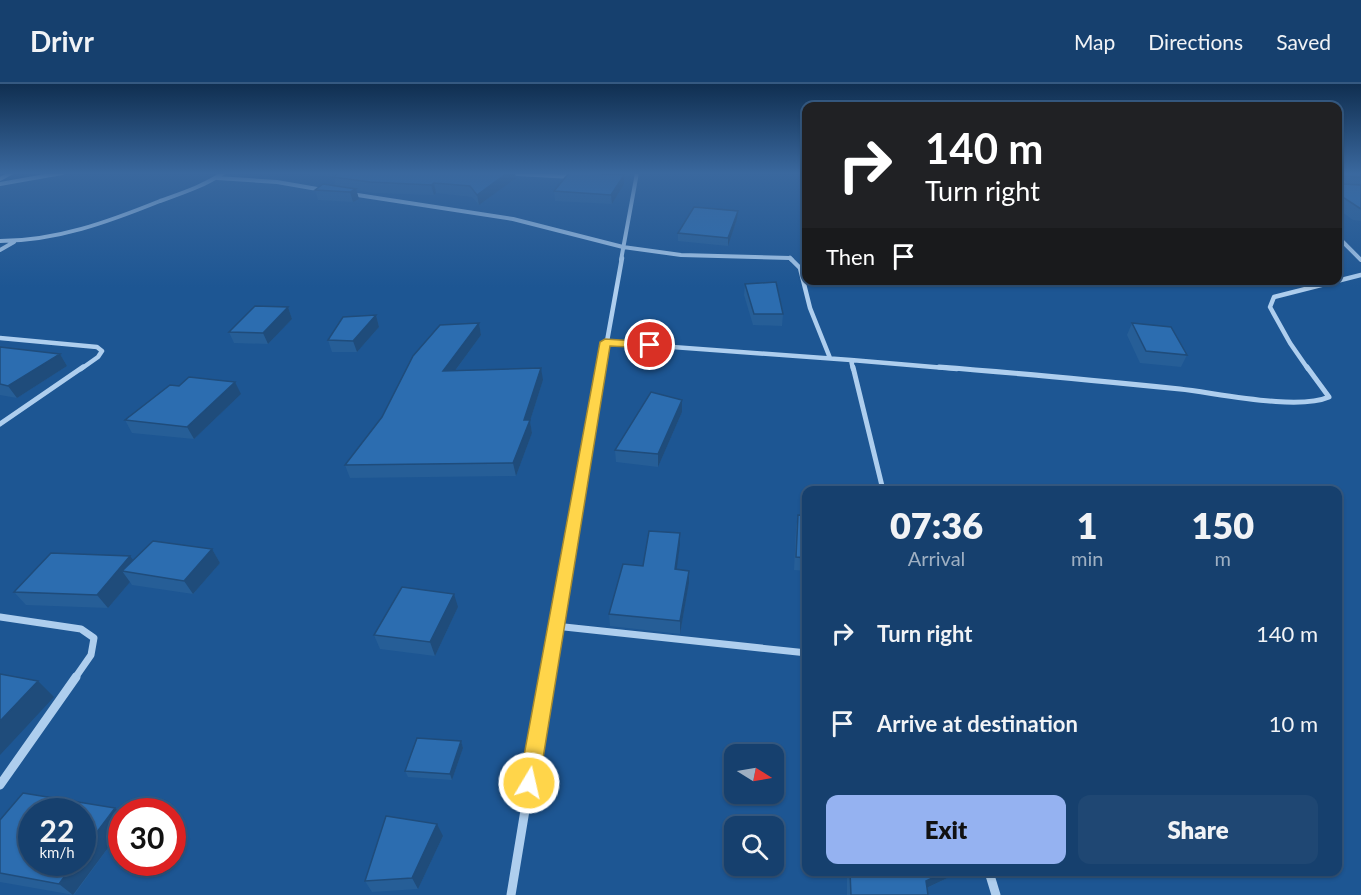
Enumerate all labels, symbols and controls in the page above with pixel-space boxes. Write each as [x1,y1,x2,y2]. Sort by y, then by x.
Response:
text: Drivr [30,24,94,58]
text: Map [1074,29,1115,54]
text: Directions [1148,29,1243,54]
text: Saved [1276,29,1331,54]
text: 140 m [925,123,1043,173]
icon: right [826,126,904,204]
text: Turn right [925,174,1040,207]
icon: arrive [887,240,920,273]
text: Then [826,243,875,270]
pin [624,319,675,370]
icon: arrive [633,328,666,361]
text: 07:36 [890,503,983,547]
text: 1 [1077,503,1098,547]
text: 150 [1191,503,1254,547]
text: Arrival [908,546,965,570]
text: min [1071,546,1103,570]
text: m [1214,546,1231,570]
icon: right [826,617,859,650]
text: Turn right [877,620,972,647]
text: 140 m [1256,620,1318,647]
icon: arrive [826,707,859,740]
text: Arrive at destination [877,710,1078,737]
text: 10 m [1269,710,1318,737]
north arrow [724,744,784,804]
map controls [724,744,784,876]
position arrow [497,751,561,815]
button: Exit [826,795,1066,864]
button: Share [1078,795,1318,864]
speed limit sign: 30 [108,798,186,876]
text: 22 [40,812,74,848]
button: search [724,816,784,876]
text: km/h [39,843,75,861]

